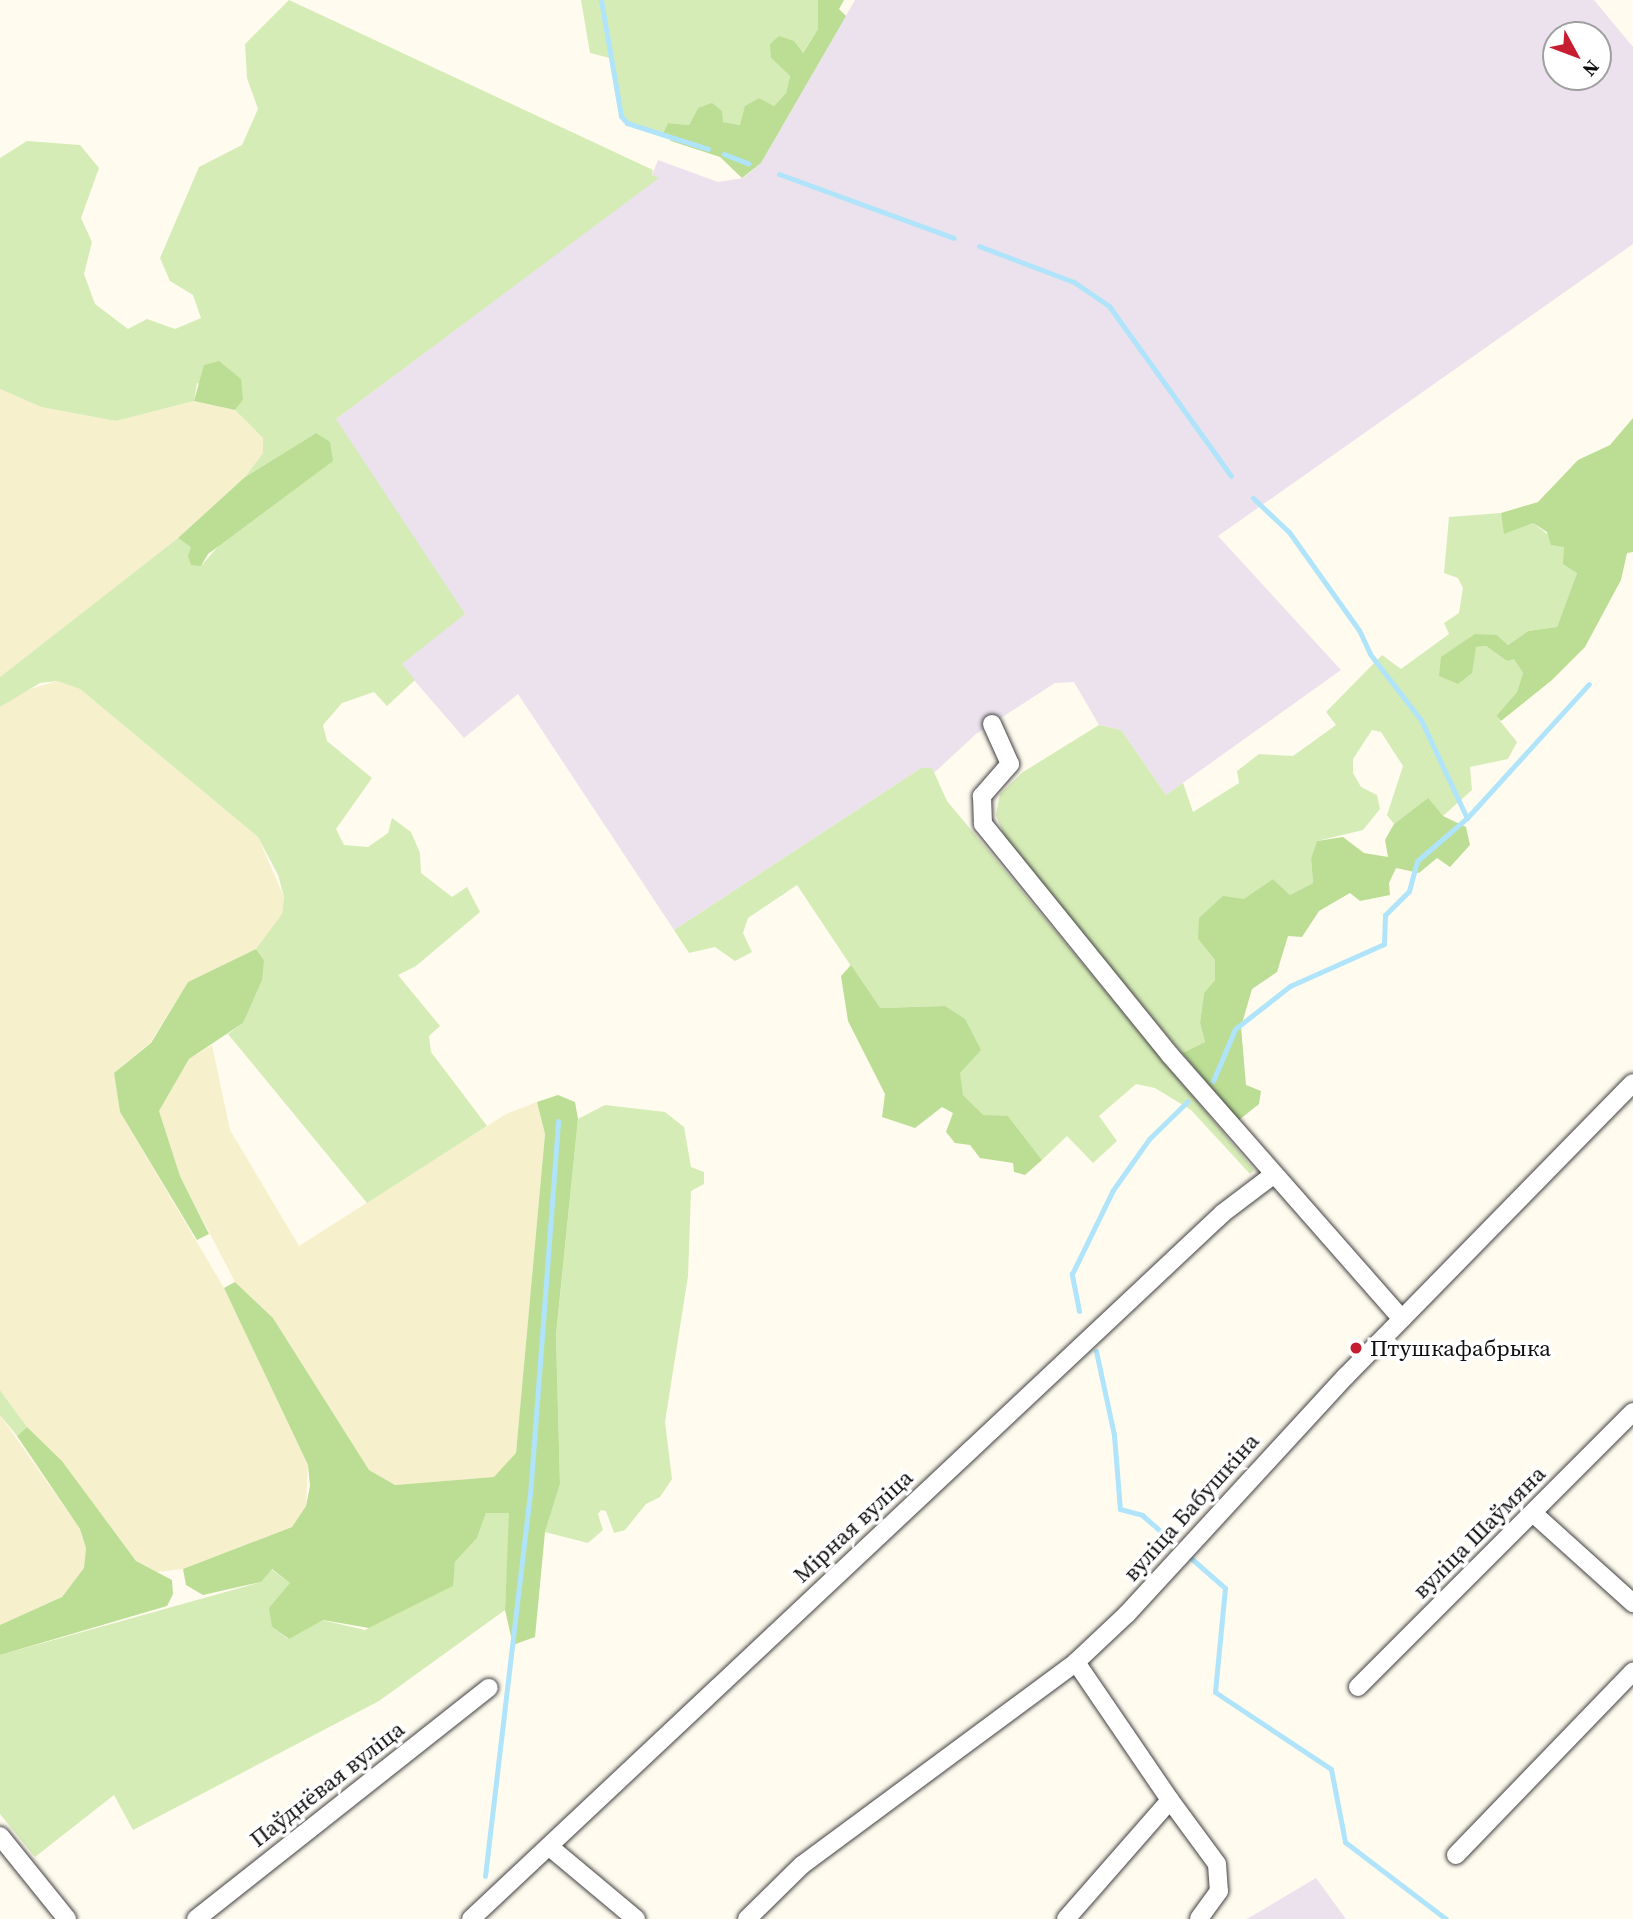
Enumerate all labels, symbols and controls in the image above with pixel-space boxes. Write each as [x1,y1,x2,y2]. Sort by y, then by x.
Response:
north arrow [1542,21,1612,91]
text: N [1577,55,1606,82]
place label: Птушкафабрыка [1370,1334,1551,1362]
marker: Птушкафабрыка [1348,1340,1364,1356]
street label: вуліца Бабушкіна [1117,1427,1265,1587]
street label: вуліца Шаўмяна [1407,1460,1551,1604]
street label: Мірная вуліца [788,1464,918,1588]
street label: Паўднёвая вуліца [244,1715,410,1853]

